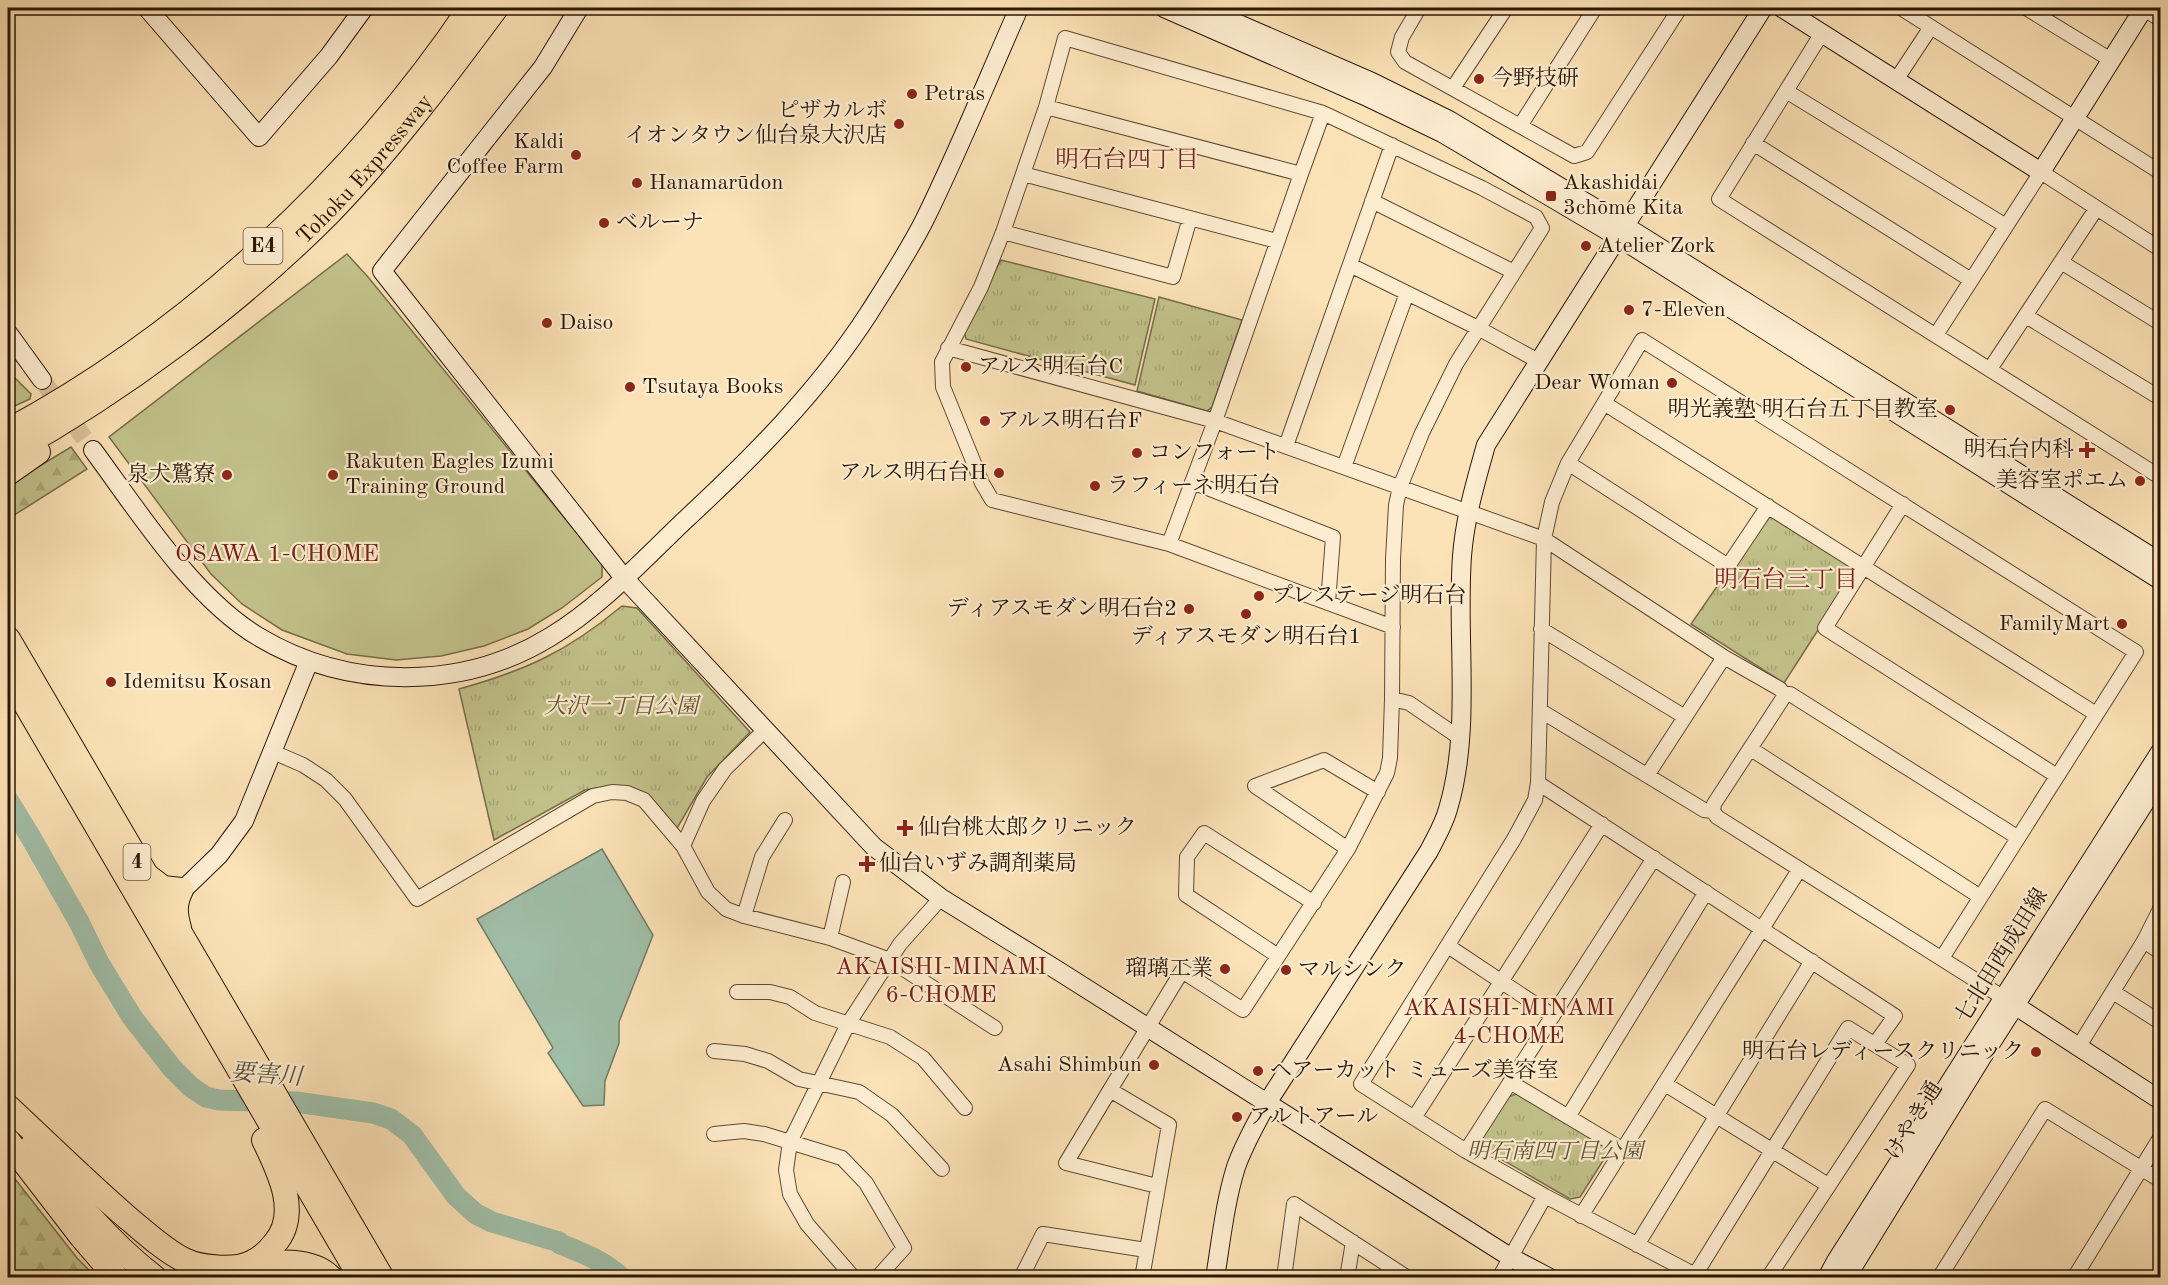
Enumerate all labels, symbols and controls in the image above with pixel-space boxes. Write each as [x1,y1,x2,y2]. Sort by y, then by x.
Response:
place label: 今野技研 [1491,66,1579,90]
marker: 今野技研 [1472,72,1486,86]
place label: Petras [924,83,985,105]
marker: Petras [905,87,919,101]
street label: Tohoku Expressway [293,90,437,249]
place label: ピザカルボ イオンタウン仙台泉大沢店 [625,99,887,147]
marker: ピザカルボ イオンタウン仙台泉大沢店 [892,117,906,131]
place label: Kaldi Coffee Farm [447,131,564,178]
district label: 明石台四丁目 [1055,146,1199,173]
marker: Kaldi Coffee Farm [569,148,583,162]
place label: Hanamarūdon [649,172,783,194]
place label: Akashidai 3chōme Kita [1563,172,1683,219]
marker: Hanamarūdon [630,176,644,190]
marker: Akashidai 3chōme Kita [1544,189,1558,203]
place label: ベルーナ [616,212,704,234]
marker: ベルーナ [597,216,611,230]
road number: E4 [244,228,282,264]
place label: Atelier Zork [1598,235,1716,257]
marker: Atelier Zork [1579,239,1593,253]
place label: 7-Eleven [1641,299,1726,321]
marker: 7-Eleven [1622,303,1636,317]
place label: Daiso [559,312,613,334]
marker: Daiso [540,316,554,330]
place label: アルス明石台C [978,354,1123,378]
marker: アルス明石台C [959,360,973,374]
place label: Dear Woman [1534,372,1660,394]
place label: Tsutaya Books [642,376,783,398]
marker: Dear Woman [1665,376,1679,390]
marker: Tsutaya Books [623,380,637,394]
place label: 明光義塾 明石台五丁目教室 [1668,397,1938,421]
marker: 明光義塾 明石台五丁目教室 [1943,403,1957,417]
place label: アルス明石台F [997,408,1142,432]
marker: アルス明石台F [978,414,992,428]
place label: 明石台内科 [1964,437,2074,461]
marker: 明石台内科 [2078,441,2096,459]
place label: コンフォート [1149,442,1280,464]
marker: コンフォート [1130,446,1144,460]
place label: Rakuten Eagles Izumi Training Ground [345,451,554,498]
place label: アルス明石台H [839,460,987,484]
place label: 泉犬鷲寮 [127,462,215,486]
marker: アルス明石台H [992,466,1006,480]
marker: 泉犬鷲寮 [220,468,234,482]
marker: Rakuten Eagles Izumi Training Ground [326,468,340,482]
place label: 美容室ポエム [1996,468,2128,492]
place label: ラフィーネ明石台 [1107,473,1280,497]
marker: 美容室ポエム [2133,474,2147,488]
marker: ラフィーネ明石台 [1088,479,1102,493]
district label: OSAWA 1-CHOME [175,543,379,567]
district label: 明石台三丁目 [1714,566,1858,593]
place label: プレステージ明石台 [1271,583,1467,607]
marker: プレステージ明石台 [1252,589,1266,603]
place label: ディアスモダン明石台2 [947,596,1177,620]
marker: ディアスモダン明石台2 [1182,602,1196,616]
marker: ディアスモダン明石台1 [1239,607,1253,621]
place label: FamilyMart [1999,613,2110,635]
marker: FamilyMart [2115,617,2129,631]
place label: ディアスモダン明石台1 [1131,624,1361,648]
place label: Idemitsu Kosan [123,671,272,693]
marker: Idemitsu Kosan [104,675,118,689]
park label: 大沢一丁目公園 [544,694,701,718]
place label: 仙台桃太郎クリニック [918,815,1137,839]
marker: 仙台桃太郎クリニック [896,819,914,837]
road number: 4 [124,844,150,880]
place label: 仙台いずみ調剤薬局 [879,851,1077,875]
marker: 仙台いずみ調剤薬局 [860,857,874,871]
street label: 七北田西成田線 [1950,884,2052,1027]
district label: AKAISHI-MINAMI 6-CHOME [835,956,1047,1008]
place label: 瑠璃工業 [1125,956,1213,980]
place label: マルシンク [1298,959,1406,981]
marker: 瑠璃工業 [1218,962,1232,976]
marker: マルシンク [1279,963,1293,977]
district label: AKAISHI-MINAMI 4-CHOME [1403,997,1615,1049]
place label: 明石台レディースクリニック [1742,1039,2024,1063]
marker: 明石台レディースクリニック [2029,1045,2043,1059]
place label: Asahi Shimbun [997,1054,1142,1076]
marker: Asahi Shimbun [1147,1058,1161,1072]
place label: ヘアーカット ミューズ美容室 [1270,1058,1559,1082]
water label: 要害川 [229,1059,306,1091]
marker: ヘアーカット ミューズ美容室 [1251,1064,1265,1078]
street label: けやき通 [1880,1077,1947,1164]
place label: アルトアール [1249,1106,1378,1128]
marker: アルトアール [1230,1110,1244,1124]
park label: 明石南四丁目公園 [1467,1139,1646,1163]

